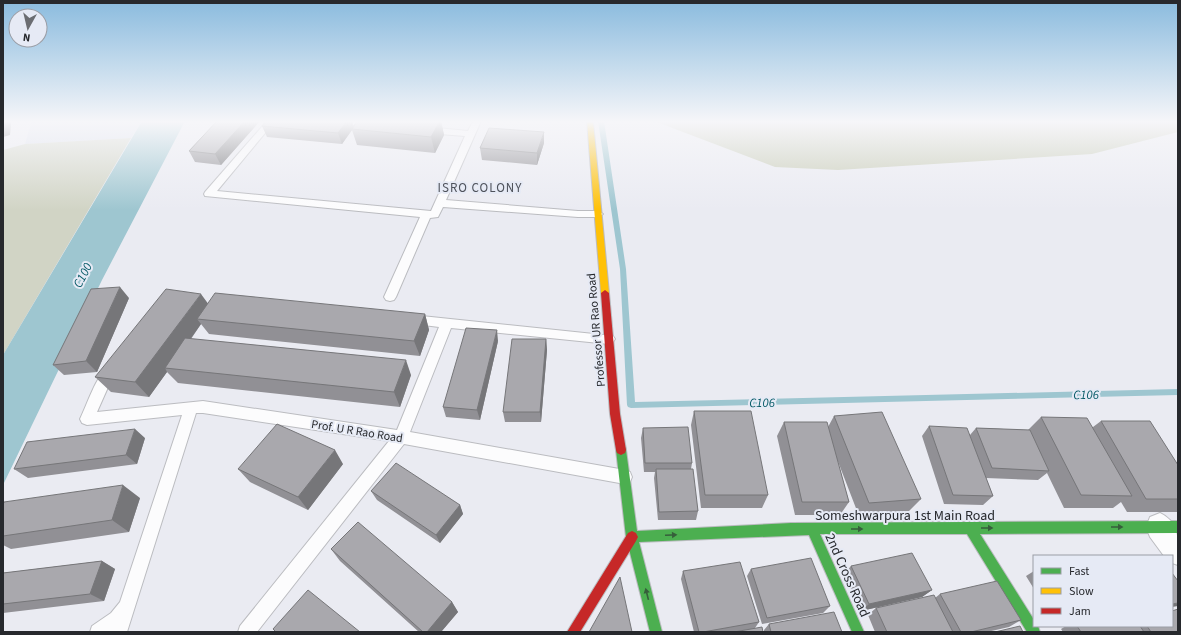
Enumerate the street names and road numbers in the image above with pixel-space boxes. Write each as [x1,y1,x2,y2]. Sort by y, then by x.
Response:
street label: Professor UR Rao Road [583,272,610,388]
street label: Prof. U R Rao Road [310,416,404,447]
street label: Someshwarpura 1st Main Road [815,506,995,526]
street label: 2nd Cross Road [820,530,875,621]

